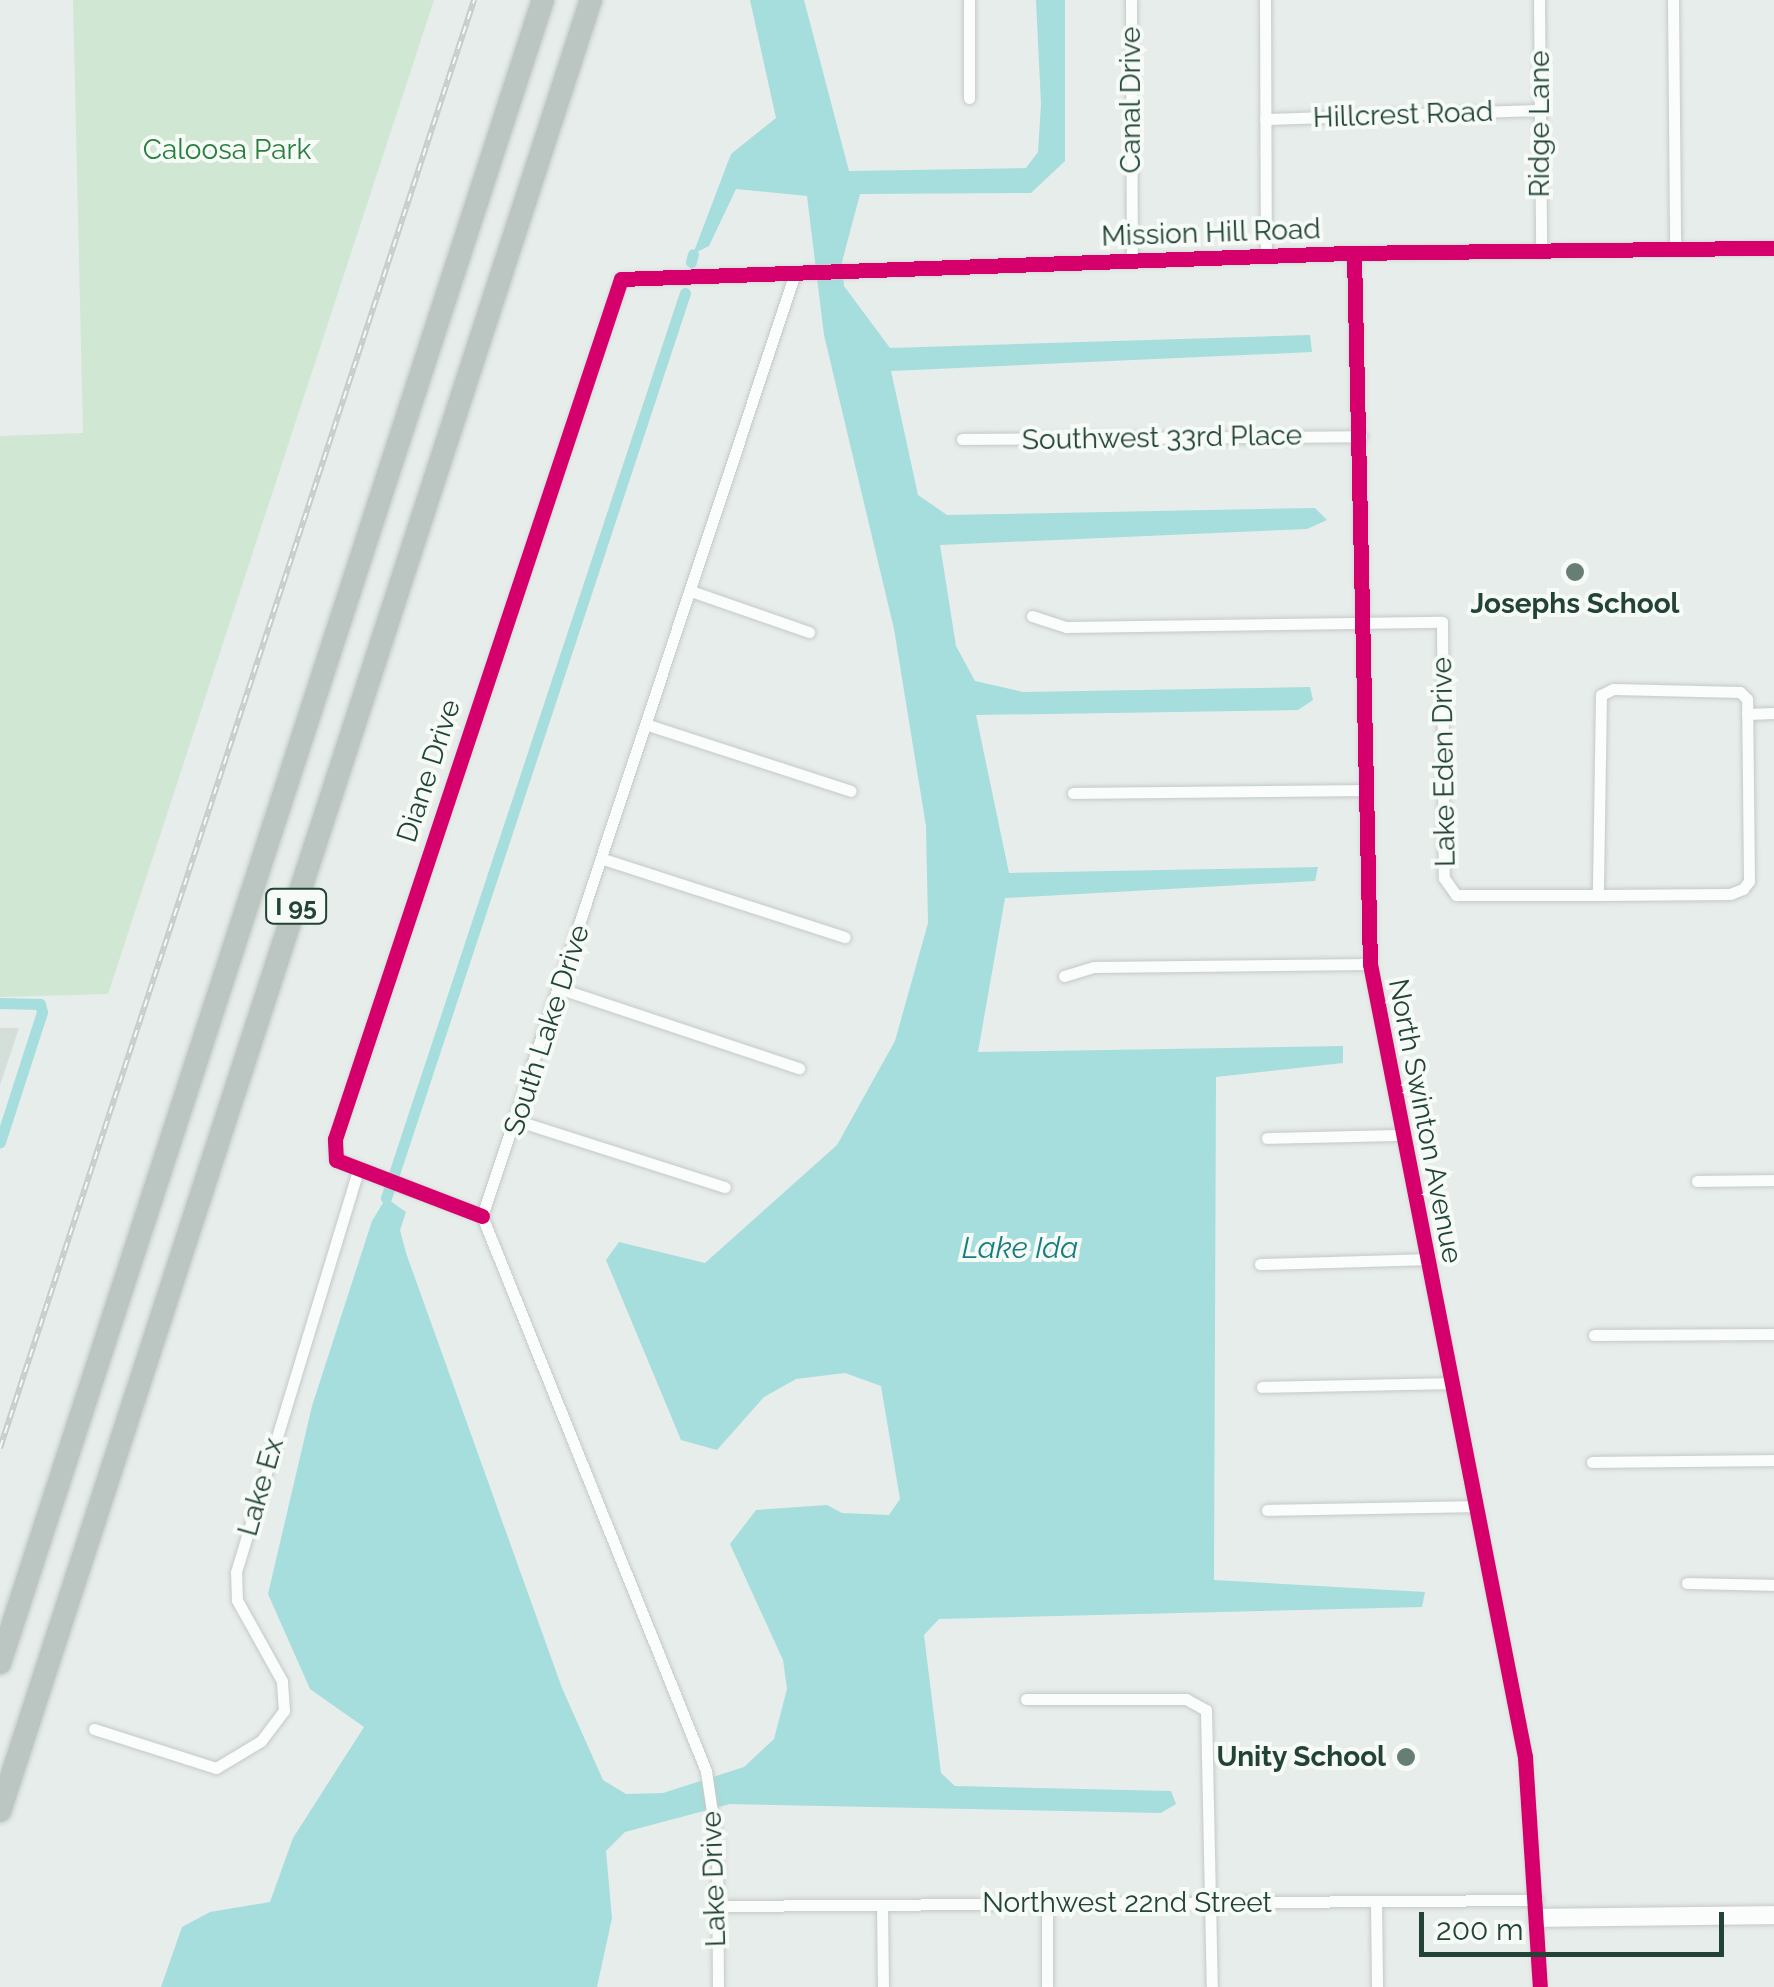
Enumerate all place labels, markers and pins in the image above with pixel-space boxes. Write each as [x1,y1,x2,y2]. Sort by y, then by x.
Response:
marker: Josephs School [1564,561,1586,583]
place label: Josephs School [1471,587,1679,621]
place label: Unity School [1216,1740,1386,1774]
marker: Unity School [1395,1746,1417,1768]

